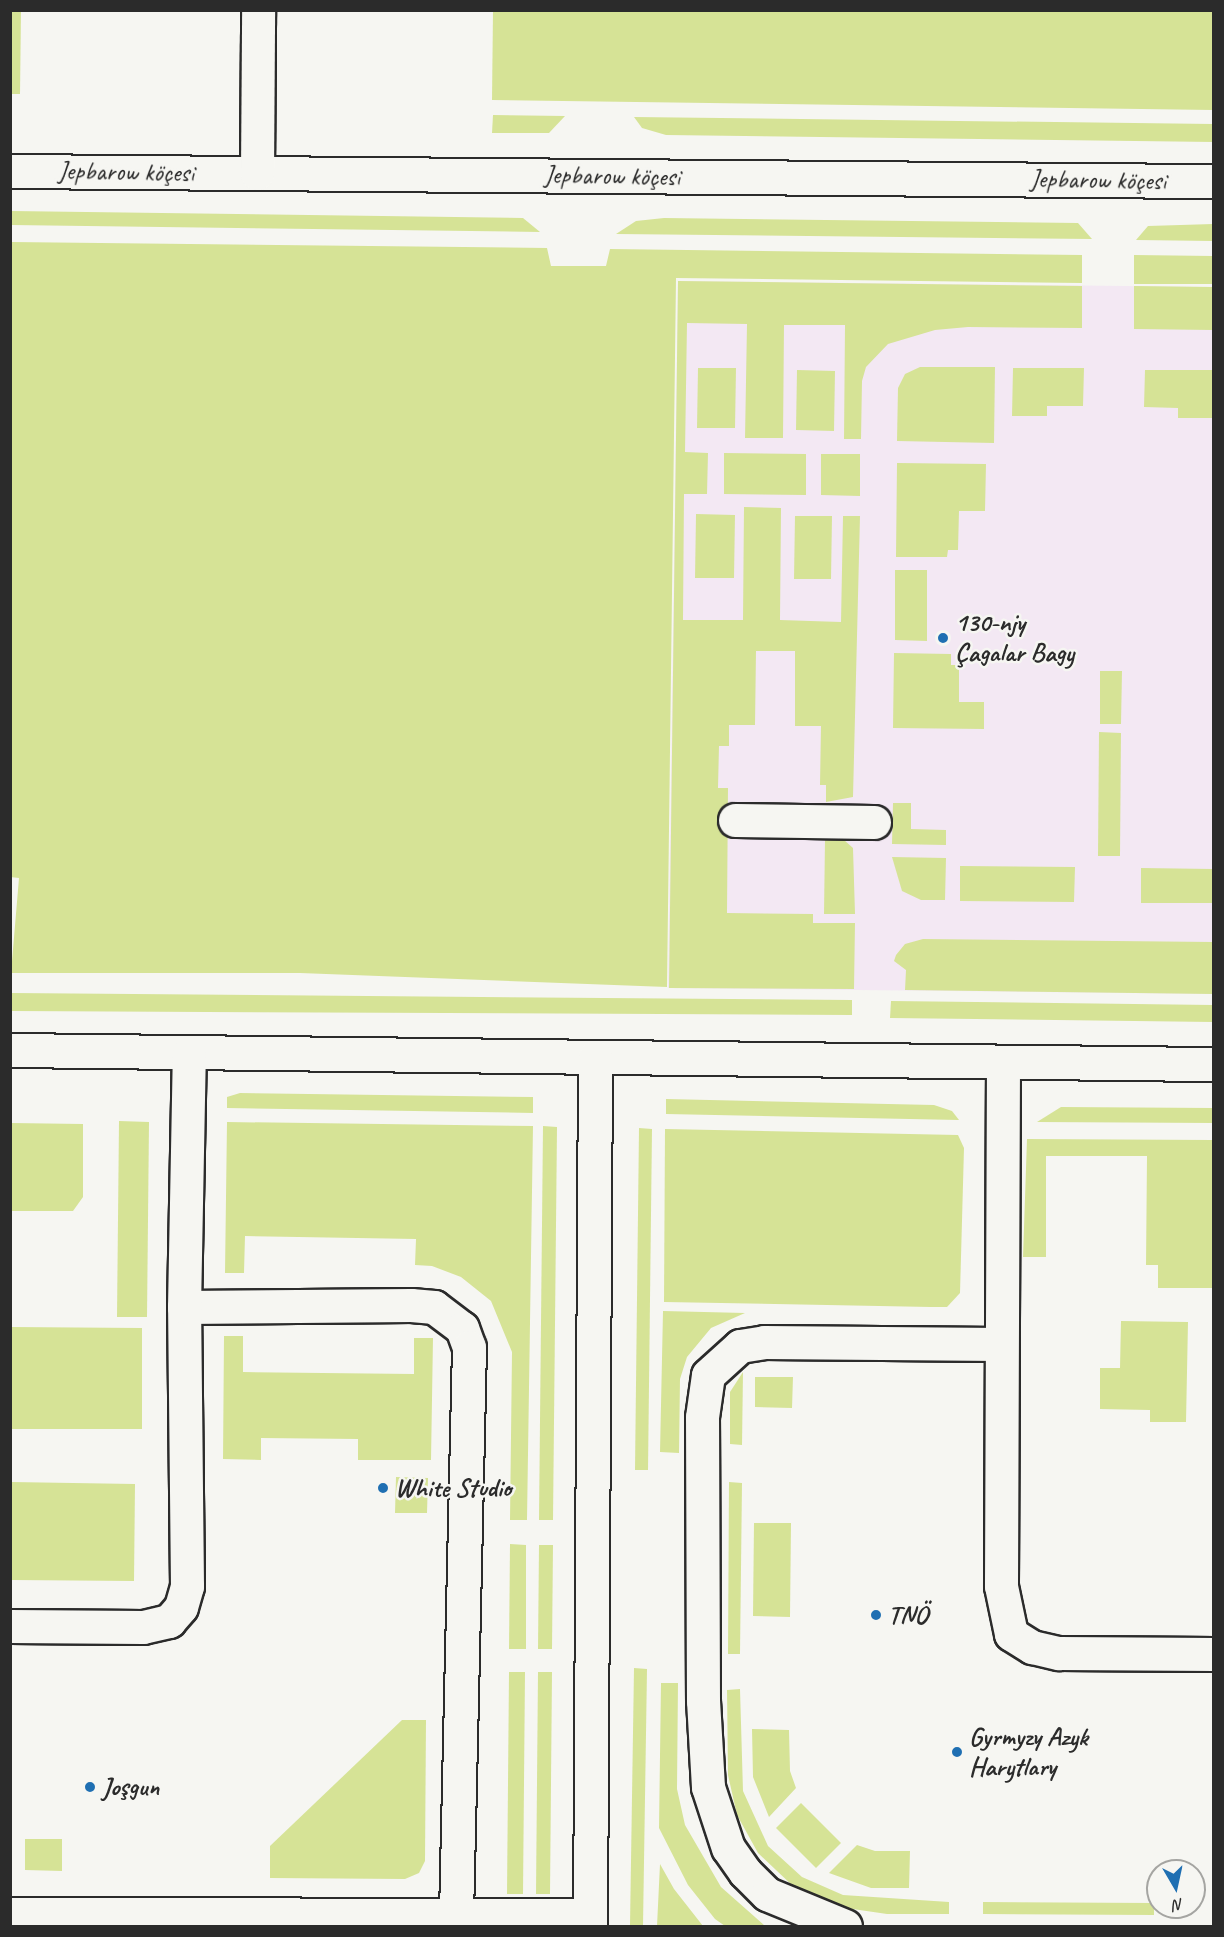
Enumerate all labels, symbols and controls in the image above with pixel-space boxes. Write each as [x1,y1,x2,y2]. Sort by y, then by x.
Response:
street label: Jepbarow köçesi [58,155,194,189]
street label: Jepbarow köçesi [544,159,680,193]
street label: Jepbarow köçesi [1030,163,1166,197]
place label: 130-njy Çagalar Bagy [955,607,1074,668]
marker: 130-njy Çagalar Bagy [936,631,950,645]
place label: White Studio [395,1472,512,1504]
marker: White Studio [376,1481,390,1495]
place label: TNÖ [888,1599,927,1631]
marker: TNÖ [869,1608,883,1622]
place label: Gyrmyzy Azyk Harytlary [969,1721,1088,1782]
marker: Gyrmyzy Azyk Harytlary [950,1745,964,1759]
place label: Joşgun [102,1771,159,1803]
marker: Joşgun [83,1780,97,1794]
north arrow [1146,1859,1206,1919]
text: N [1172,1894,1185,1915]

